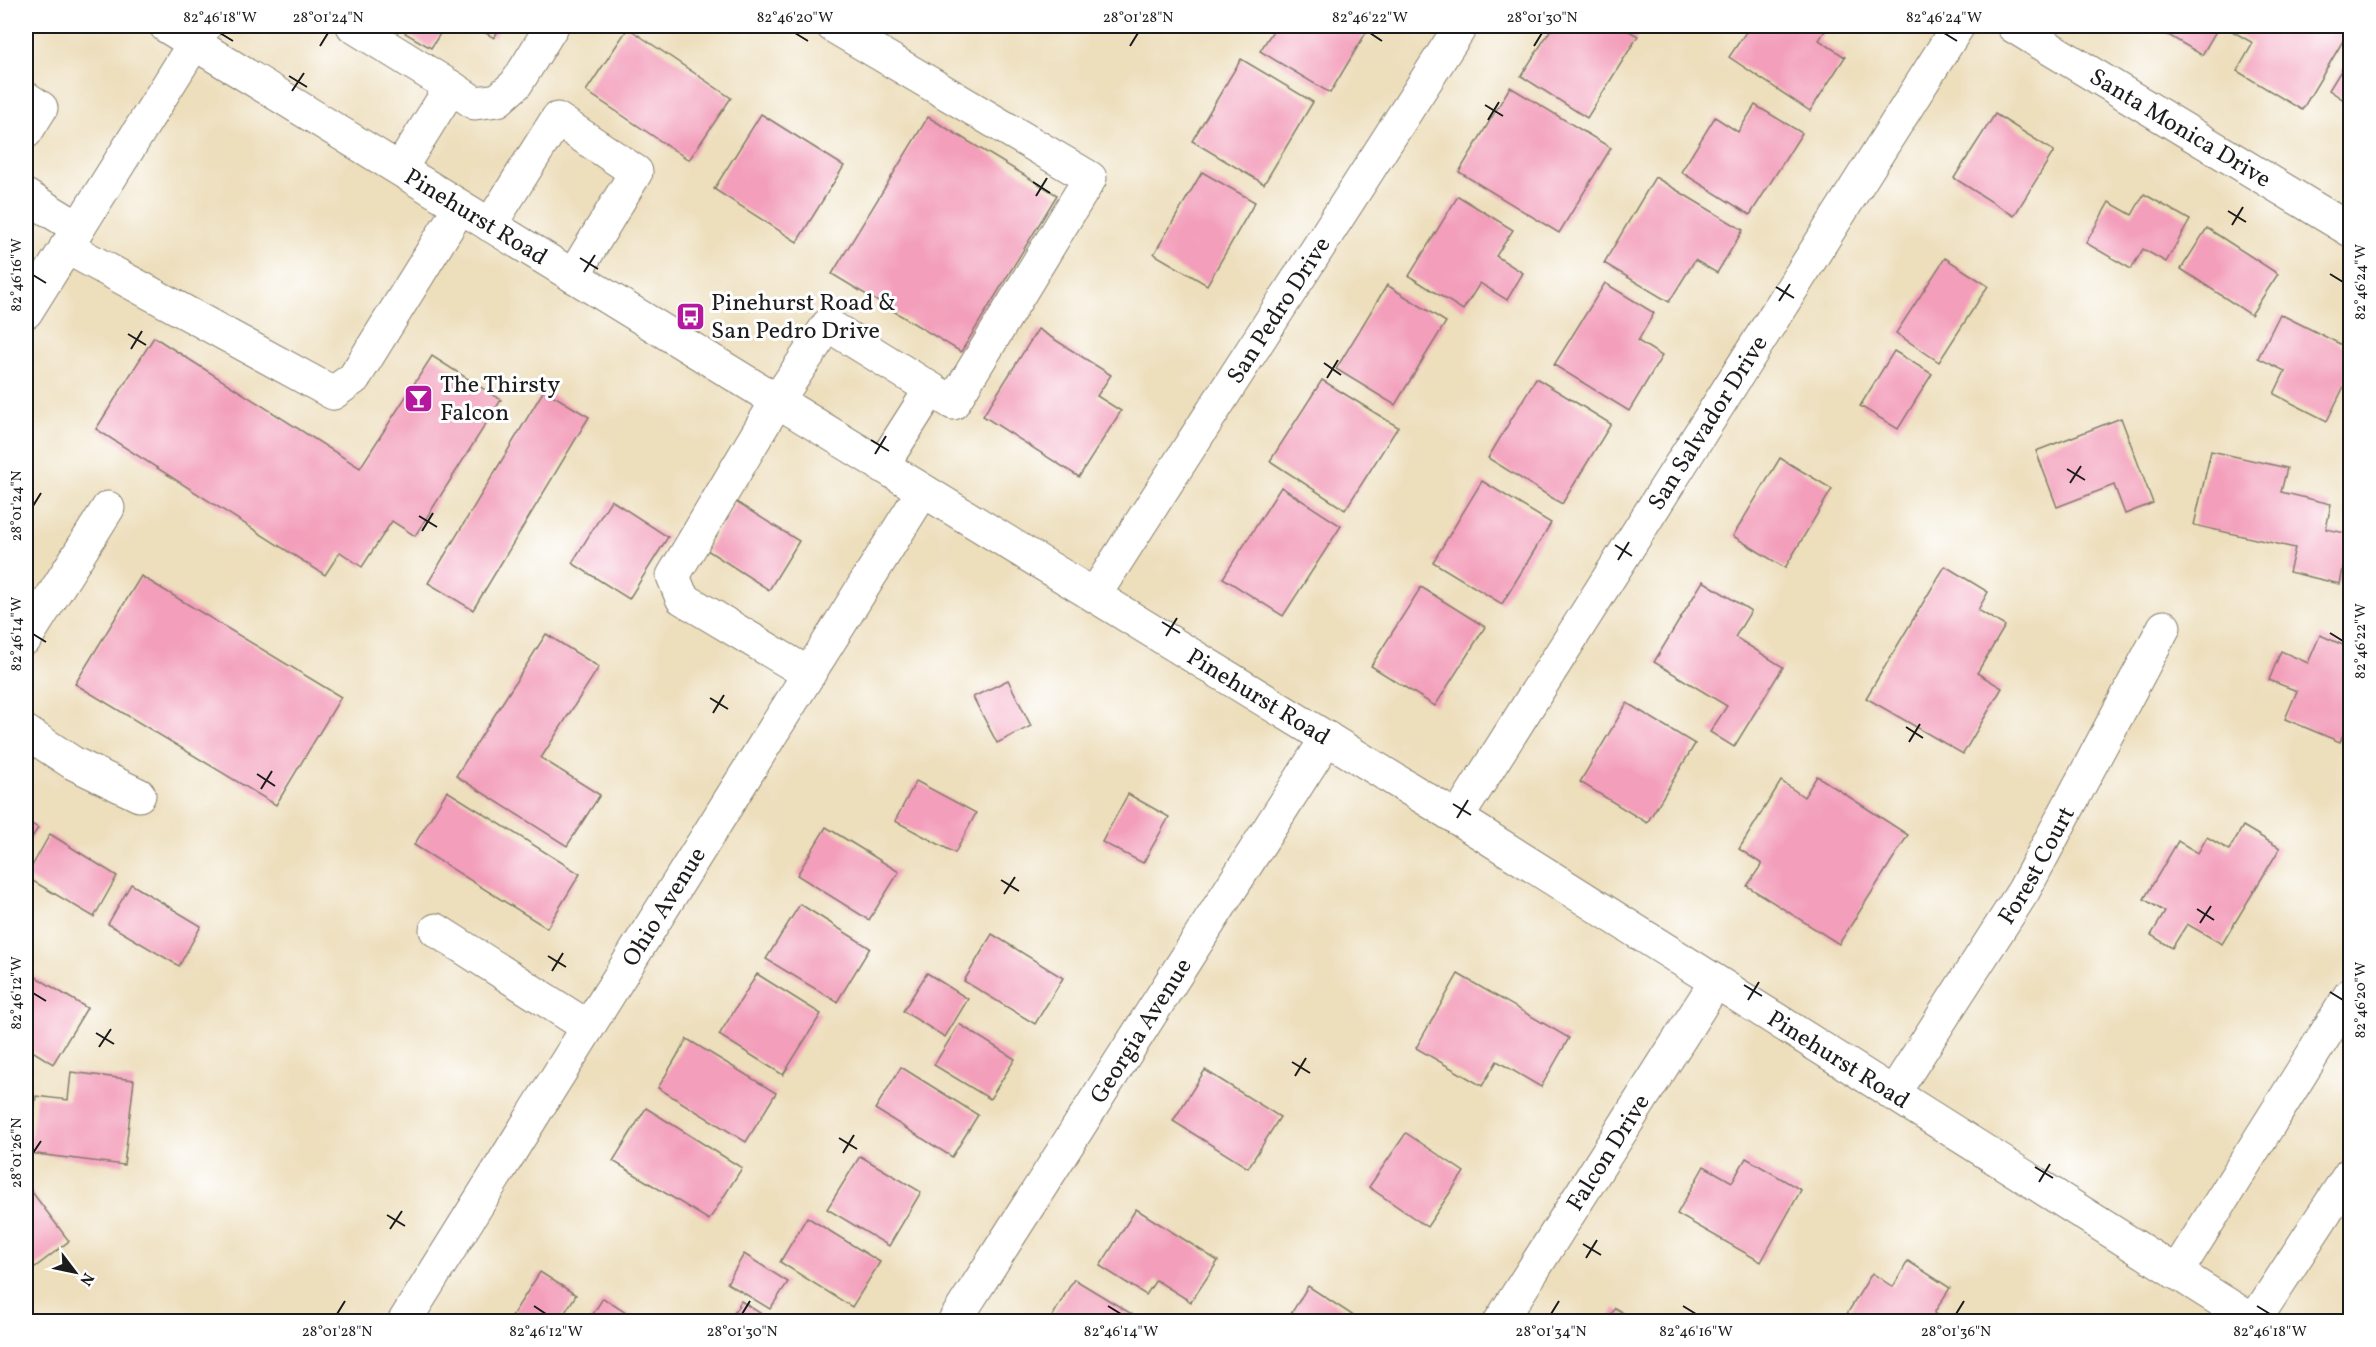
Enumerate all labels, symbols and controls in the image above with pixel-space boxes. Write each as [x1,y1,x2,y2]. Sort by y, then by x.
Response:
text: 82°46'18"W [183,8,257,29]
text: 28°01'24"N [292,8,364,29]
text: 82°46'20"W [757,8,833,29]
text: 28°01'28"N [1103,8,1173,29]
text: 82°46'22"W [1332,8,1408,29]
text: 28°01'30"N [1506,8,1578,29]
text: 82°46'24"W [1906,8,1982,29]
street label: Santa Monica Drive [2082,61,2277,197]
street label: Pinehurst Road [397,161,553,275]
street label: San Pedro Drive [1220,231,1340,391]
text: 82°46'16"W [7,238,28,312]
text: 82°46'24"W [2351,244,2372,320]
place label: Pinehurst Road & San Pedro Drive [711,287,896,349]
bus stop icon: Pinehurst Road & San Pedro Drive [674,300,706,332]
street label: San Salvador Drive [1641,329,1777,518]
place label: The Thirsty Falcon [440,369,560,431]
bar icon: The Thirsty Falcon [403,382,435,414]
text: 28°01'24"N [7,470,28,542]
text: 82°46'14"W [7,597,28,671]
text: 82°46'22"W [2351,603,2372,679]
street label: Pinehurst Road [1180,641,1336,755]
street label: Forest Court [1991,801,2084,932]
street label: Ohio Avenue [615,841,716,974]
street label: Georgia Avenue [1083,952,1201,1111]
text: 82°46'12"W [7,956,28,1030]
text: 82°46'20"W [2351,962,2372,1038]
street label: Pinehurst Road [1760,1003,1915,1119]
street label: Falcon Drive [1559,1088,1659,1218]
text: 28°01'26"N [7,1118,28,1188]
north arrow [45,1242,105,1302]
text: N [73,1268,98,1290]
text: 28°01'28"N [302,1322,372,1343]
text: 82°46'12"W [509,1322,583,1343]
text: 28°01'30"N [706,1322,778,1343]
text: 82°46'14"W [1084,1322,1158,1343]
text: 28°01'34"N [1515,1322,1587,1343]
text: 82°46'16"W [1659,1322,1733,1343]
text: 28°01'36"N [1921,1322,1991,1343]
text: 82°46'18"W [2233,1322,2307,1343]

